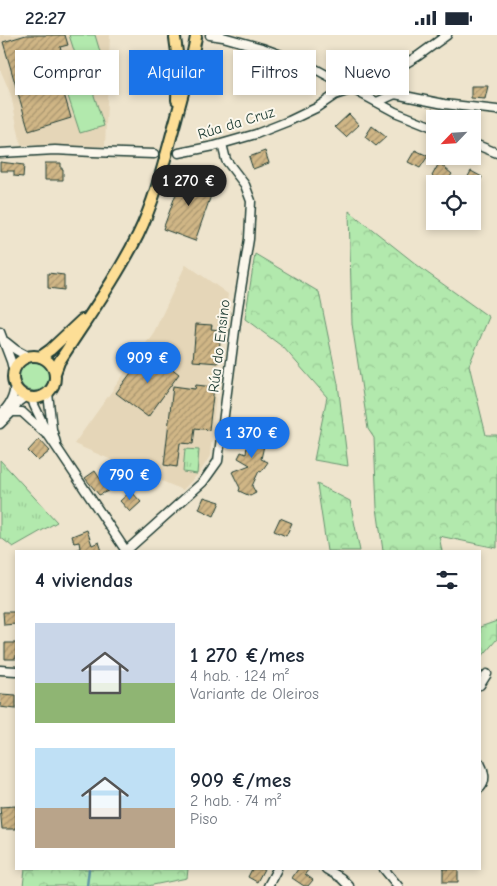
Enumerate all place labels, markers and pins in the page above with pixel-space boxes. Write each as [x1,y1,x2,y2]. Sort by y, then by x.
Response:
pin: 1 270 € [143,165,235,207]
pin: 909 € [113,341,183,384]
pin: 1 370 € [206,417,298,459]
pin: 790 € [95,459,165,501]

